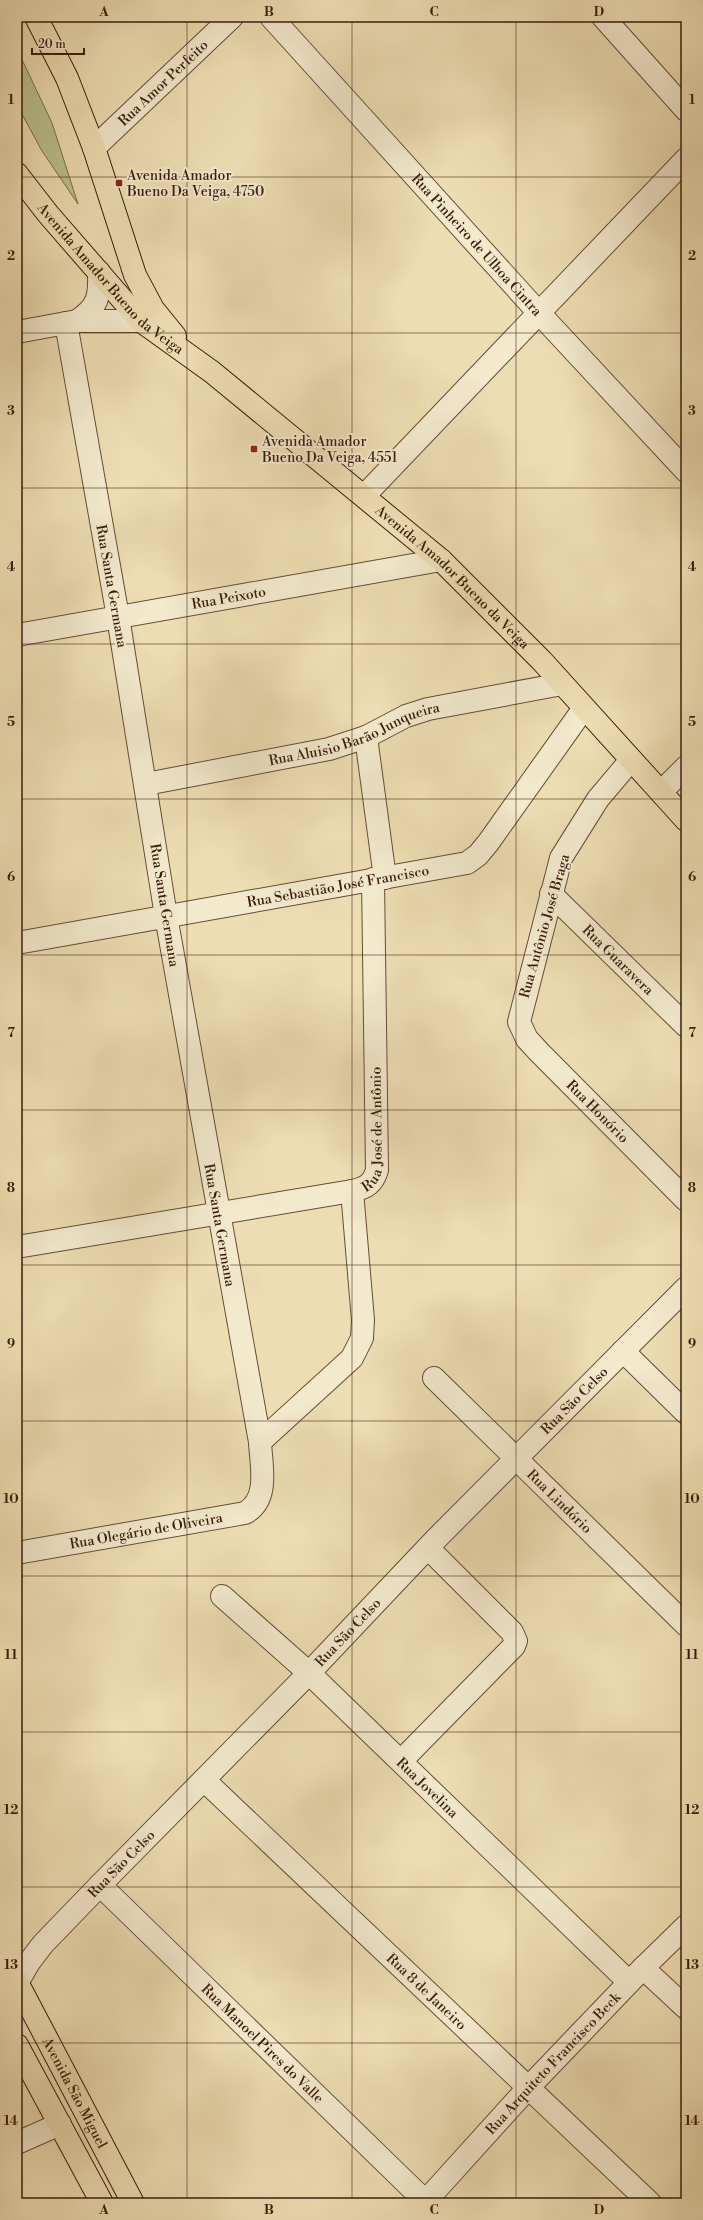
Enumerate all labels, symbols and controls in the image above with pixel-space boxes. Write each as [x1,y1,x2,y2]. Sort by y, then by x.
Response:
text: A [98,4,109,20]
text: B [264,4,274,20]
text: C [429,4,439,20]
text: D [594,4,604,20]
scale bar [32,30,84,56]
street label: Rua Amor Perfeito [115,36,212,130]
text: 20 m [38,37,66,52]
text: 1 [8,92,15,108]
text: 1 [689,92,696,108]
place label: Avenida Amador Bueno Da Veiga, 4750 [126,167,264,201]
street label: Rua Pinheiro de Ulhoa Cintra [407,170,546,321]
marker: Avenida Amador Bueno Da Veiga, 4750 [114,178,124,188]
street label: Avenida Amador Bueno da Veiga [32,199,188,359]
text: 2 [7,248,15,264]
text: 2 [688,248,696,264]
text: 3 [7,403,15,419]
text: 3 [688,403,696,419]
place label: Avenida Amador Bueno Da Veiga, 4551 [261,433,398,467]
marker: Avenida Amador Bueno Da Veiga, 4551 [249,444,259,454]
street label: Avenida Amador Bueno da Veiga [370,501,534,654]
street label: Rua Santa Germana [91,523,131,650]
text: 4 [7,559,16,575]
text: 4 [688,559,697,575]
street label: Rua Peixoto [190,583,268,614]
street label: Rua Aluisio Barão Junqueira [267,699,442,770]
text: 5 [7,714,15,730]
text: 5 [688,714,696,730]
street label: Rua Santa Germana [145,842,183,969]
street label: Rua Antônio José Braga [516,851,574,1000]
street label: Rua Sebastião José Francisco [246,862,431,912]
text: 6 [7,869,15,885]
text: 6 [688,869,696,885]
street label: Rua Guaravera [578,921,658,1000]
text: 7 [7,1025,15,1041]
text: 7 [688,1025,696,1041]
street label: Rua José de Antônio [358,1067,387,1197]
street label: Rua Honório [562,1077,632,1147]
street label: Rua Santa Germana [199,1162,239,1289]
text: 8 [7,1180,15,1196]
text: 8 [688,1180,696,1196]
text: 9 [7,1336,15,1352]
text: 9 [688,1336,696,1352]
street label: Rua São Celso [537,1363,612,1439]
street label: Rua Lindório [522,1466,596,1538]
text: 10 [3,1491,19,1507]
text: 10 [684,1491,700,1507]
street label: Rua Olegário de Oliveira [68,1509,225,1554]
street label: Rua São Celso [312,1594,385,1671]
text: 11 [5,1647,18,1663]
text: 11 [686,1647,699,1663]
street label: Rua Jovelina [392,1754,462,1823]
text: 12 [4,1802,18,1818]
text: 12 [685,1802,699,1818]
street label: Rua São Celso [84,1826,159,1902]
street label: Rua 8 de Janeiro [382,1950,470,2034]
text: 13 [4,1957,18,1973]
text: 13 [685,1957,699,1973]
street label: Rua Manoel Pires do Valle [197,1980,327,2108]
street label: Rua Arquiteto Francisco Beck [482,1988,625,2139]
street label: Avenida São Miguel [37,2034,111,2152]
text: 14 [4,2113,18,2129]
text: 14 [685,2113,699,2129]
text: A [98,2202,109,2218]
text: B [264,2202,274,2218]
text: C [429,2202,439,2218]
text: D [594,2202,604,2218]

